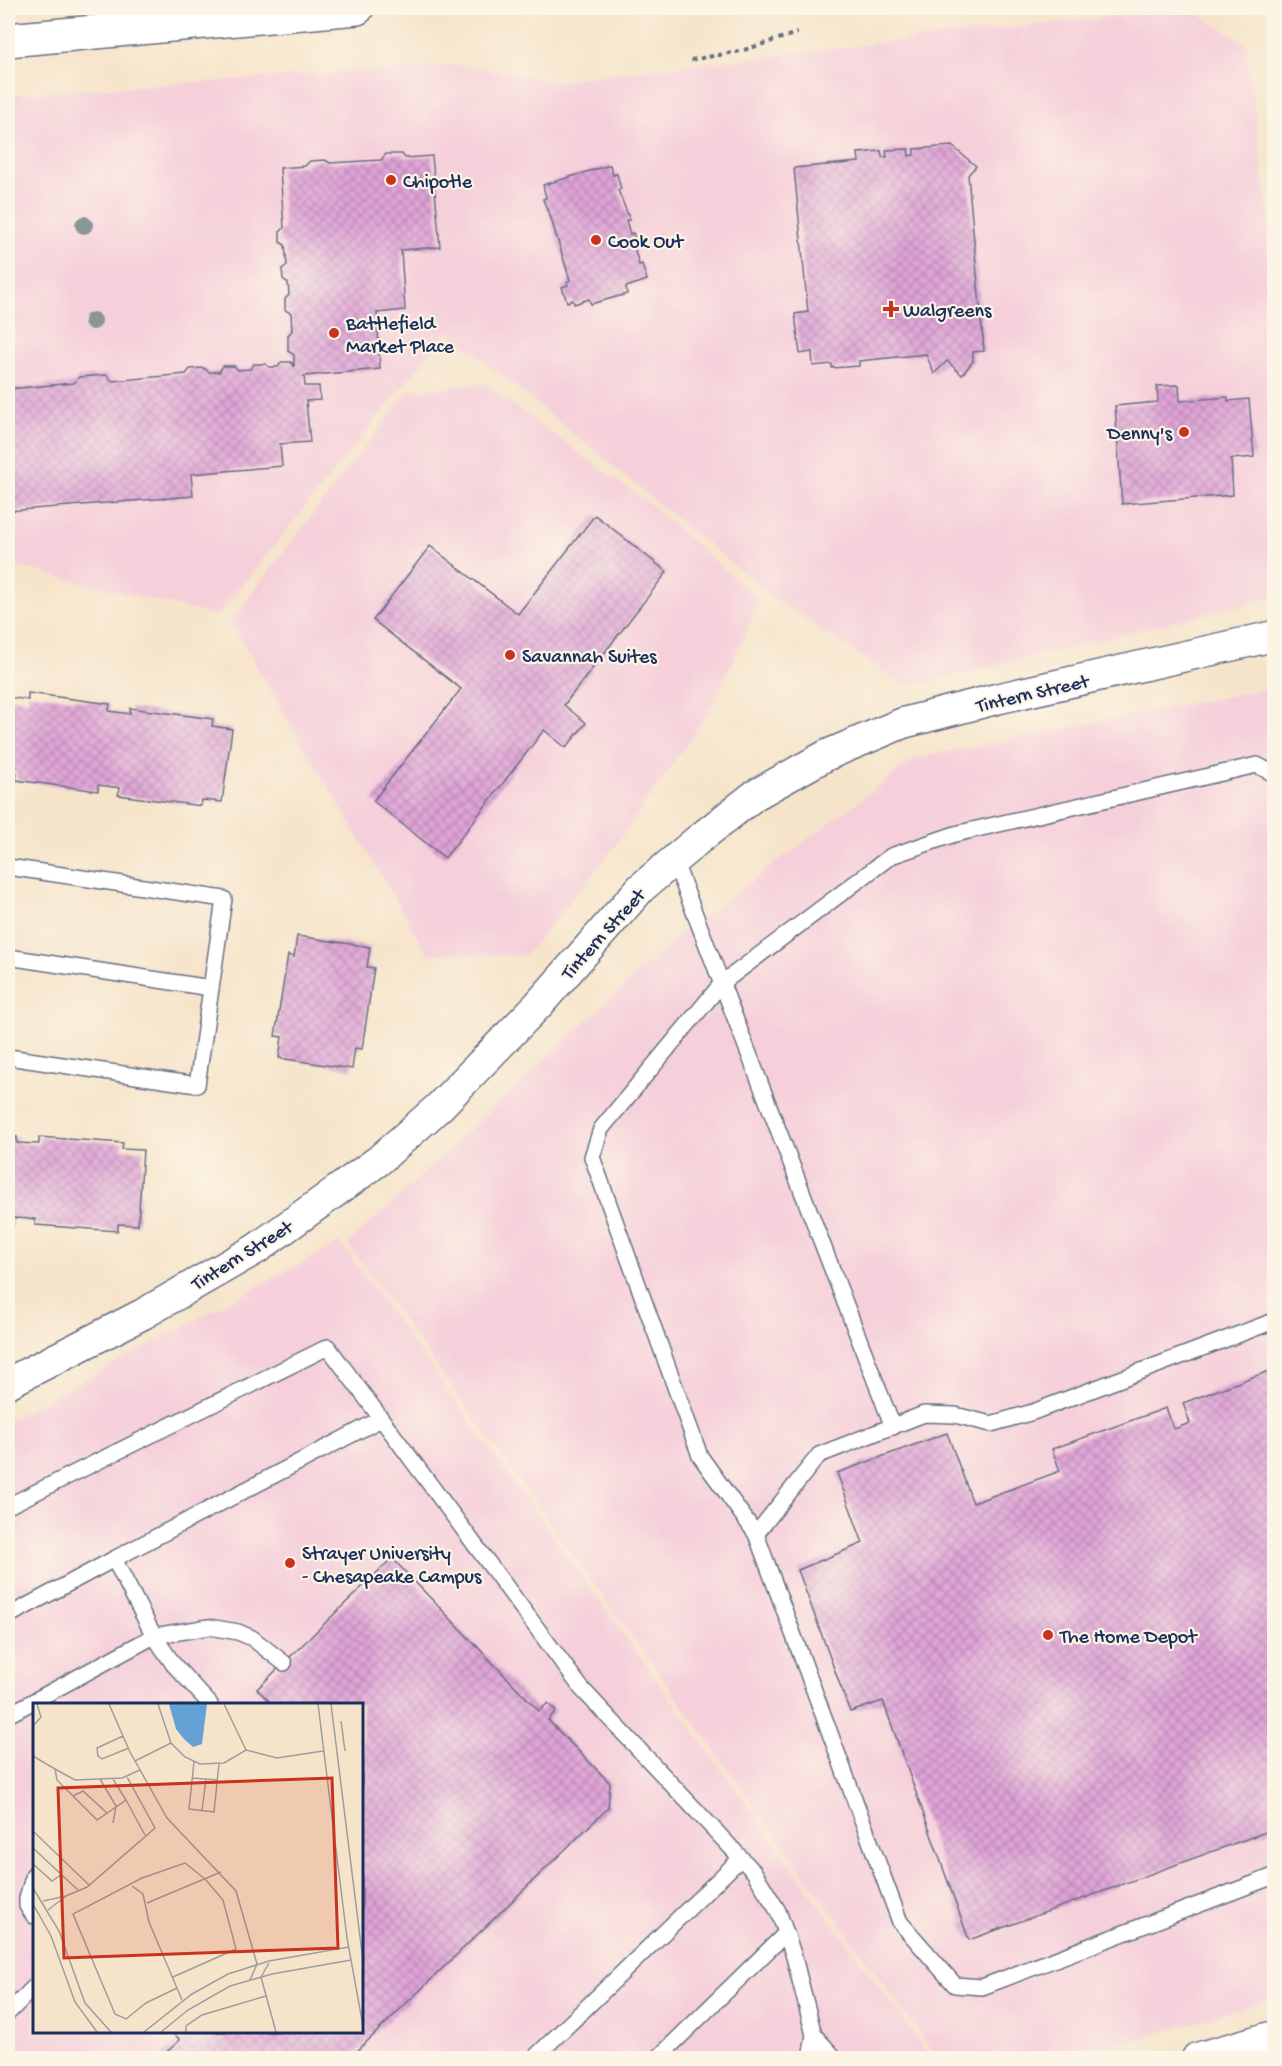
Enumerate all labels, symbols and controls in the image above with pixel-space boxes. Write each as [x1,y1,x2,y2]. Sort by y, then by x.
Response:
place label: Chipotle [403,172,473,195]
marker: Chipotle [384,173,398,187]
place label: Cook Out [608,232,685,255]
marker: Cook Out [589,233,603,247]
place label: Walgreens [903,301,992,324]
marker: Walgreens [884,302,898,316]
place label: Battlefield Market Place [345,314,455,360]
marker: Battlefield Market Place [327,326,341,340]
place label: Denny's [1105,424,1173,447]
marker: Denny's [1177,425,1191,439]
place label: Savannah Suites [522,647,657,670]
marker: Savannah Suites [503,648,517,662]
street label: Tintern Street [973,671,1093,720]
street label: Tintern Street [557,884,653,986]
street label: Tintern Street [187,1216,299,1298]
place label: Strayer University - Chesapeake Campus [302,1544,482,1590]
marker: Strayer University - Chesapeake Campus [283,1556,297,1570]
place label: The Home Depot [1059,1627,1198,1650]
marker: The Home Depot [1041,1628,1055,1642]
inset map [33,1703,363,2033]

